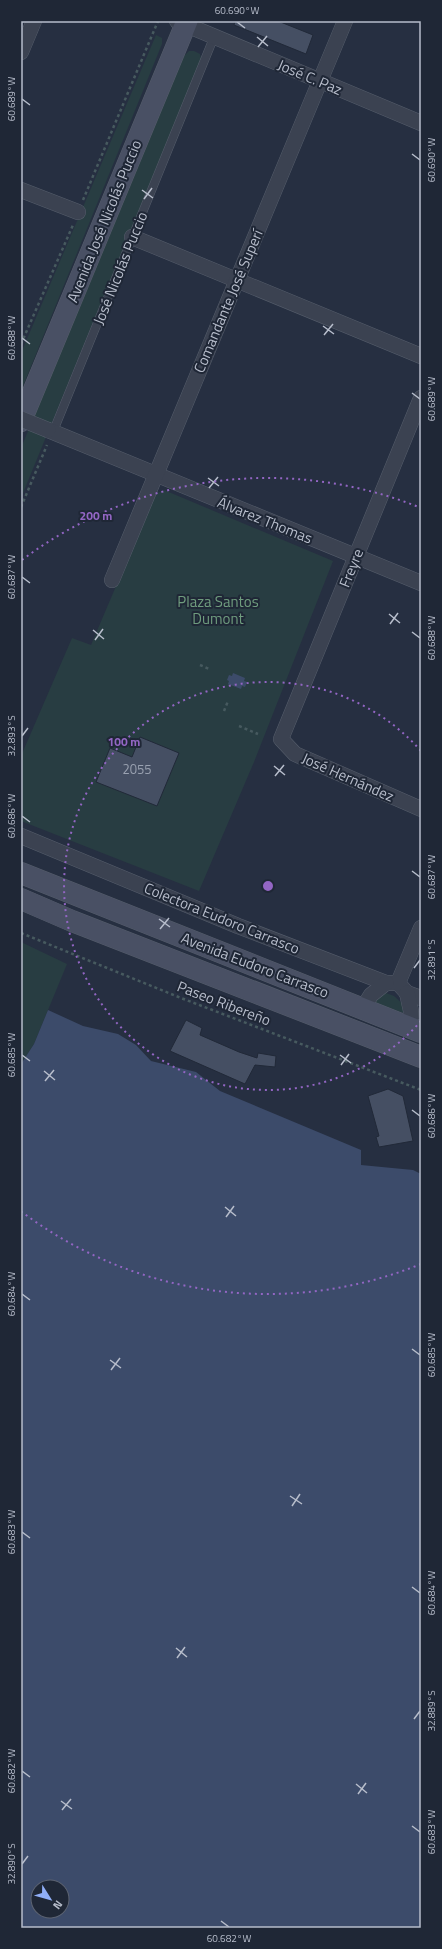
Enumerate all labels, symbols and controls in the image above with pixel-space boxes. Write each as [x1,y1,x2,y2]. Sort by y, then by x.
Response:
text: 60.690°W [215,3,259,18]
street label: José C. Paz [274,53,346,101]
text: 60.689°W [4,77,19,121]
street label: Avenida José Nicolás Puccio [63,137,145,305]
text: 60.690°W [424,138,439,182]
street label: José Nicolás Puccio [89,209,151,327]
street label: Comandante José Superí [187,224,269,376]
text: 60.688°W [4,316,19,360]
text: 60.689°W [424,377,439,421]
street label: Álvarez Thomas [214,490,316,550]
text: 200 m [80,506,112,525]
street label: Freyre [333,545,369,591]
text: 60.687°W [4,555,19,599]
park label: Plaza Santos Dumont [177,590,259,630]
text: 60.688°W [424,616,439,660]
text: 32.893°S [4,715,19,757]
text: 100 m [108,732,140,751]
street label: José Hernández [298,746,398,808]
house number: 2055 [122,759,152,779]
text: 60.686°W [4,794,19,838]
text: 60.687°W [424,855,439,899]
street label: Colectora Eudoro Carrasco [141,876,303,960]
centre of rings [261,879,275,893]
street label: Avenida Eudoro Carrasco [178,926,332,1004]
text: 32.891°S [424,939,439,981]
street label: Paseo Ribereño [174,975,274,1031]
text: 60.685°W [4,1033,19,1077]
text: 60.686°W [424,1094,439,1138]
text: 60.684°W [4,1272,19,1316]
text: 60.685°W [424,1333,439,1377]
text: 60.683°W [4,1510,19,1554]
text: 60.684°W [424,1571,439,1615]
text: 32.889°S [424,1690,439,1732]
text: 60.682°W [4,1749,19,1793]
text: 60.683°W [424,1810,439,1854]
text: 32.890°S [4,1843,19,1885]
north arrow [30,1879,70,1919]
text: N [49,1897,67,1913]
text: 60.682°W [207,1931,251,1946]

